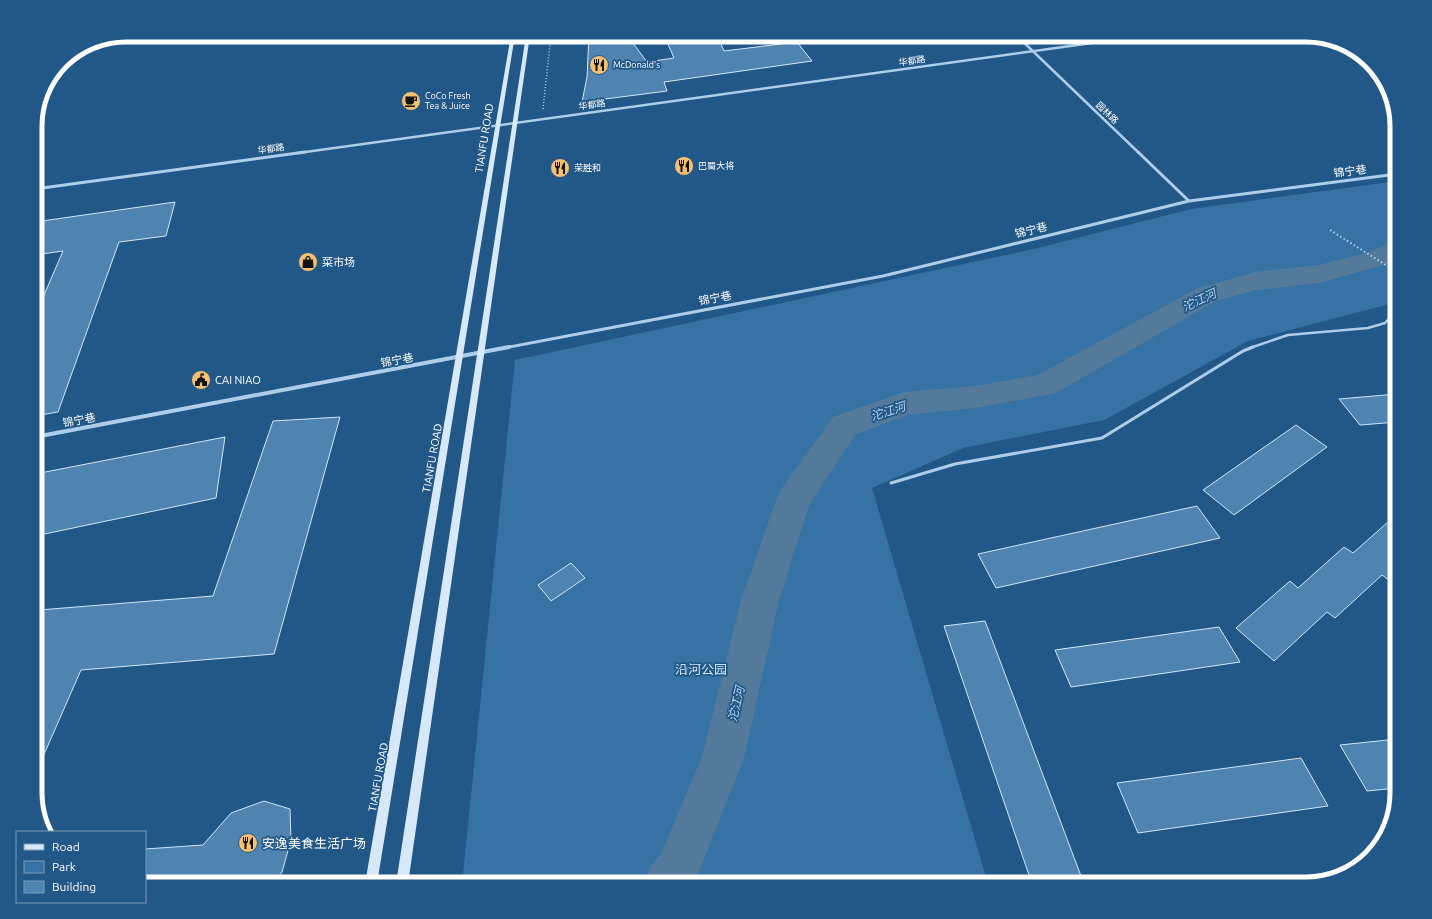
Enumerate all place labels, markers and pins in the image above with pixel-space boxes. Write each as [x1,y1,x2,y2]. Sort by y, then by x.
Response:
restaurant icon: McDonald's [588,54,610,76]
place label: McDonald's [613,60,660,70]
cafe icon: CoCo Fresh Tea & Juice [400,90,422,112]
place label: CoCo Fresh Tea & Juice [425,91,471,111]
restaurant icon: 巴蜀大将 [673,155,695,177]
restaurant icon: 荣胜和 [549,157,571,179]
place label: 巴蜀大将 [698,161,734,171]
place label: 荣胜和 [574,163,601,173]
shop icon: 菜市场 [297,251,319,273]
place label: 菜市场 [322,256,355,268]
public building icon: CAI NIAO [190,369,212,391]
place label: CAI NIAO [215,374,261,386]
restaurant icon: 安逸美食生活广场 [237,832,259,854]
place label: 安逸美食生活广场 [262,836,366,850]

